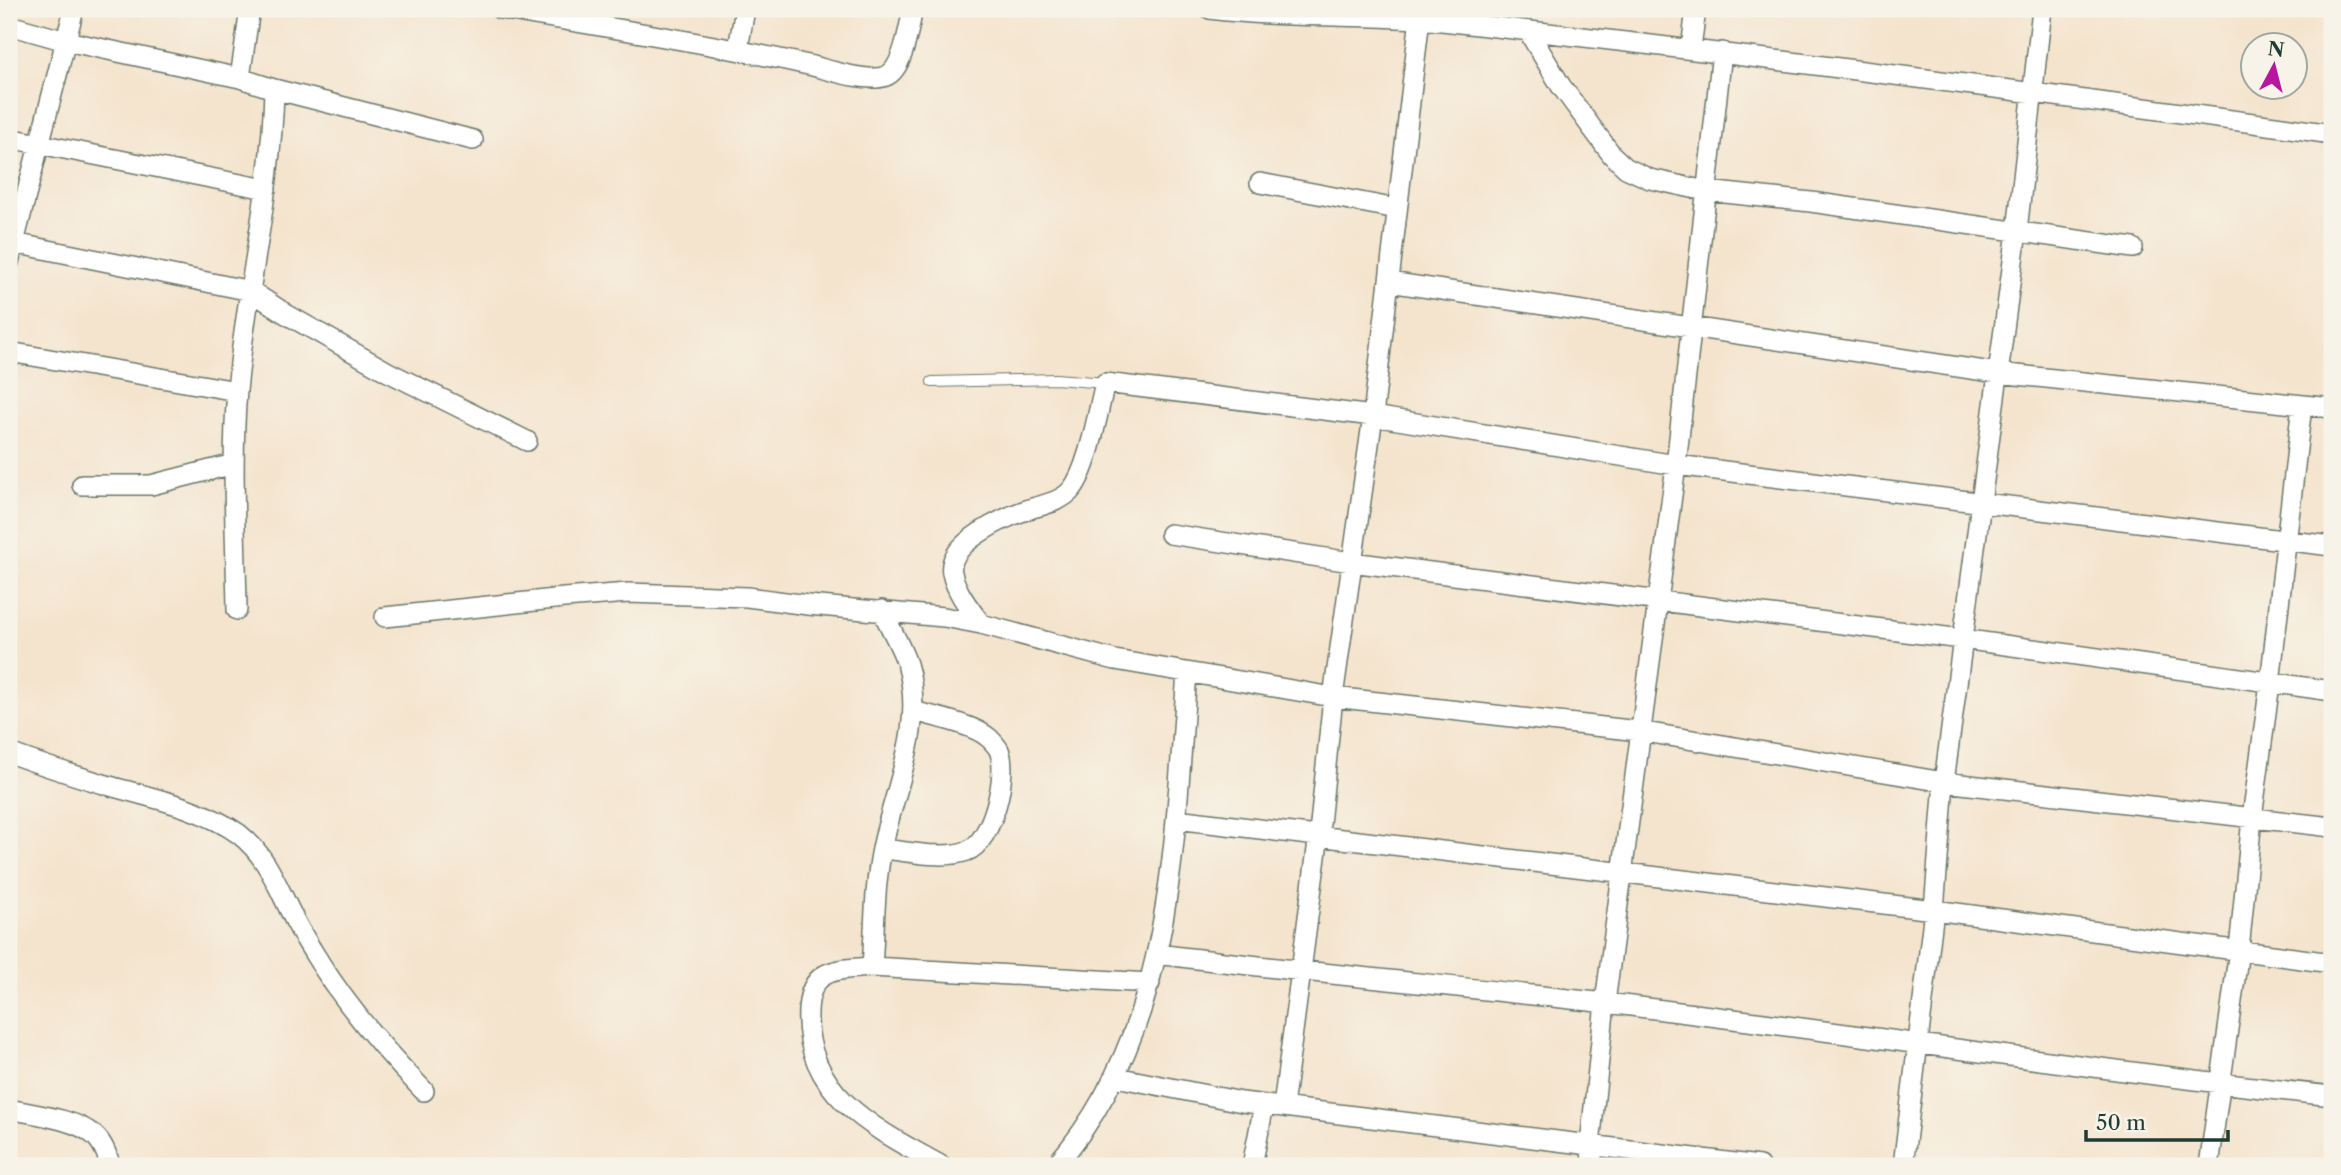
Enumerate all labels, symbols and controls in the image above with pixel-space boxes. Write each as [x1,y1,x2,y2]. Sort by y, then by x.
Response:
north arrow [2240,32,2310,102]
text: N [2266,37,2286,62]
scale bar [2086,1098,2227,1142]
text: 50 m [2096,1110,2146,1135]

